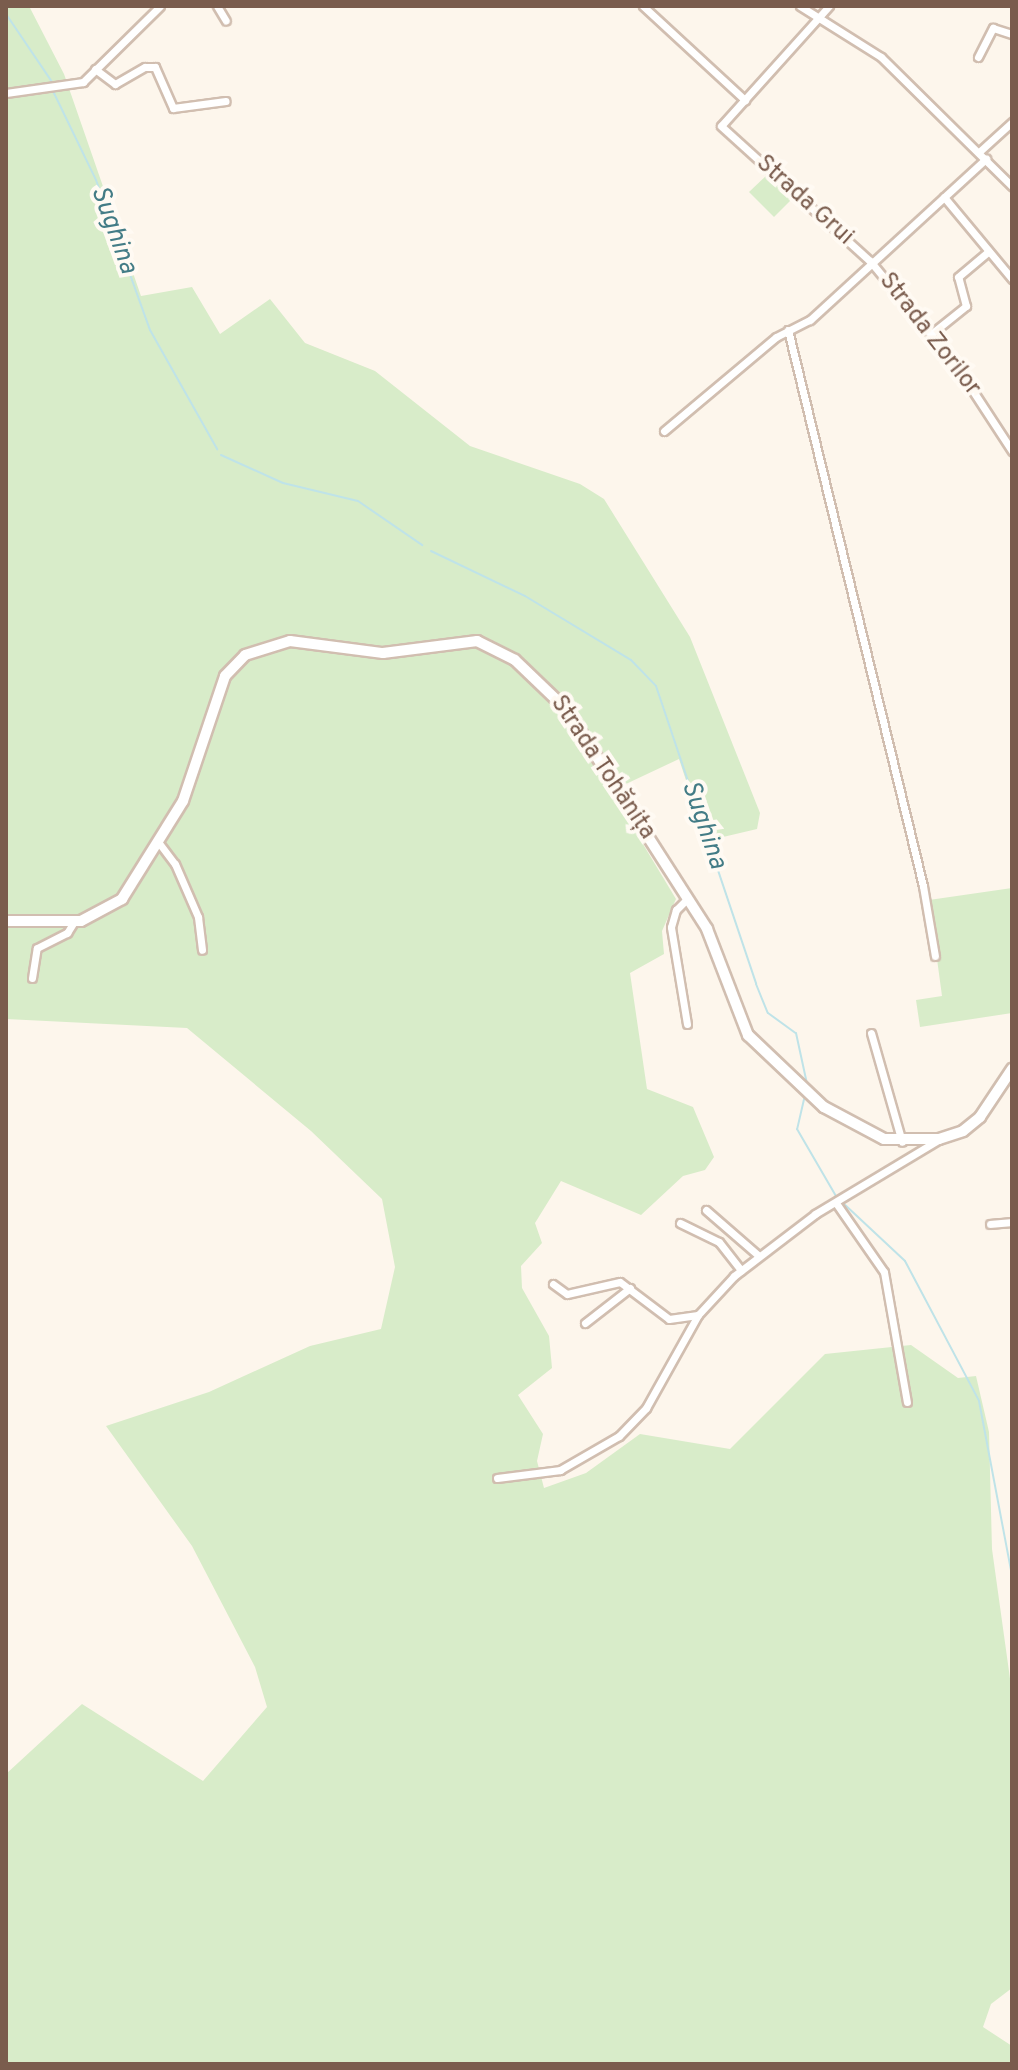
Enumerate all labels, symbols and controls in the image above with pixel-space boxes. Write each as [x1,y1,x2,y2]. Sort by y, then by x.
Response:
street label: Strada Grui [749,150,859,252]
water label: Sughina [83,182,143,278]
street label: Strada Zorilor [872,268,986,402]
street label: Strada Tohănița [543,690,661,846]
water label: Sughina [673,777,733,873]

